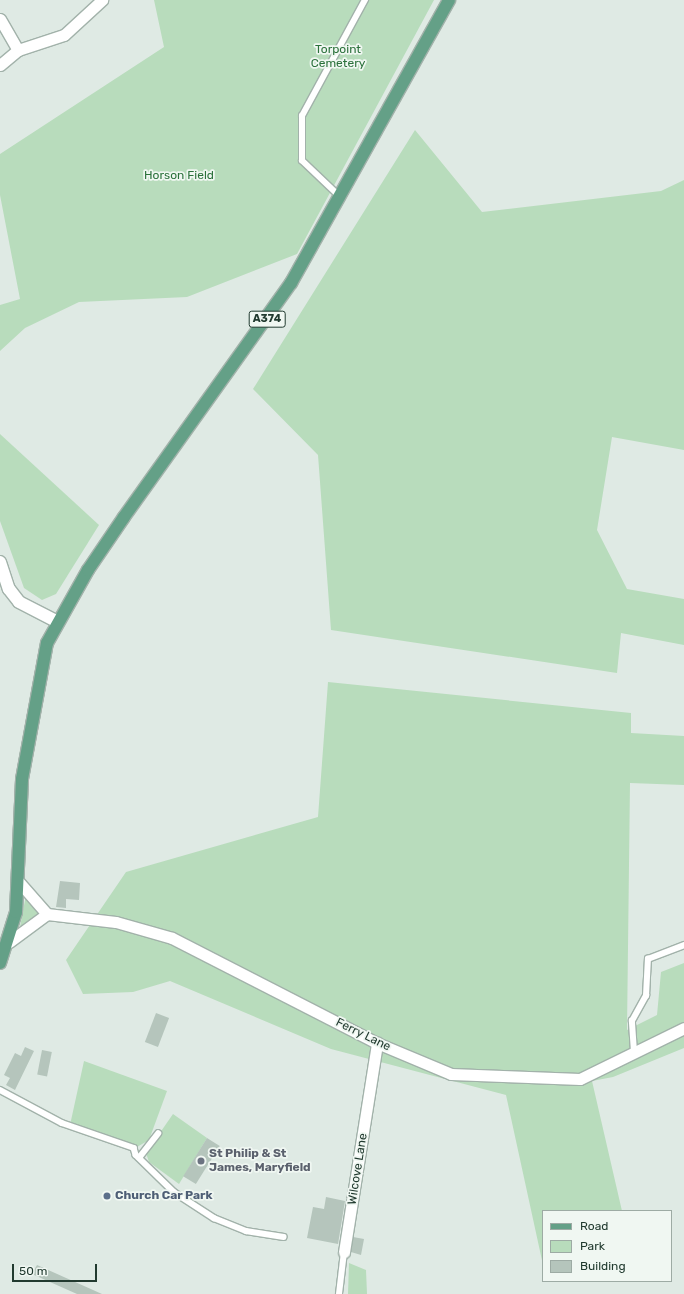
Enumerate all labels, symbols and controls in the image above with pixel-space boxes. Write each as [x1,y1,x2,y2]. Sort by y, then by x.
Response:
park label: Torpoint Cemetery [311,43,365,71]
park label: Horson Field [144,169,214,183]
road number: A374 [248,310,286,328]
street label: Ferry Lane [333,1015,393,1055]
street label: Wilcove Lane [345,1132,371,1206]
place label: St Philip & St James, Maryfield [209,1147,311,1175]
marker: St Philip & St James, Maryfield [196,1156,206,1166]
place label: Church Car Park [115,1189,213,1203]
marker: Church Car Park [102,1191,112,1201]
legend [542,1210,672,1282]
text: Road [580,1219,608,1233]
text: Park [580,1239,605,1253]
scale bar [14,1256,99,1282]
text: Building [580,1259,626,1273]
text: 50 m [19,1264,47,1278]

